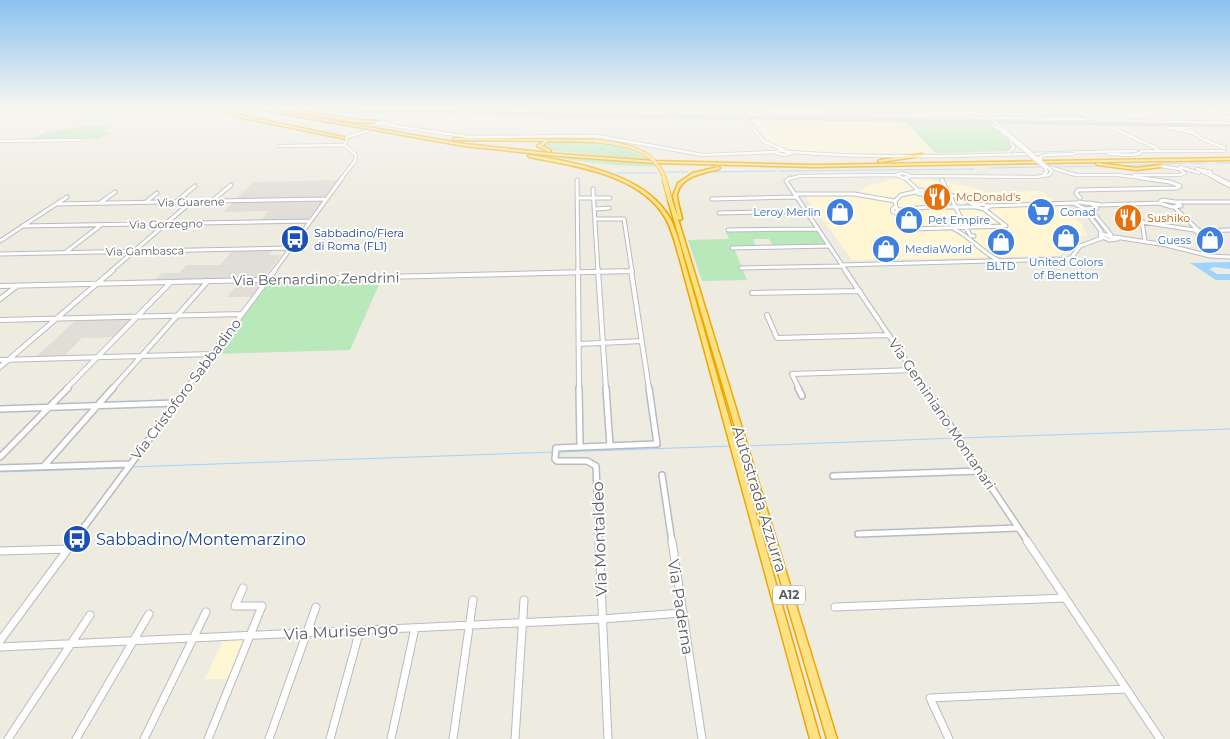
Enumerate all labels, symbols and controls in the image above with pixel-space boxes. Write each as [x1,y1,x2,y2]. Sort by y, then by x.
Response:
restaurant icon: McDonald's [922,182,952,212]
place label: McDonald's [956,190,1021,204]
street label: Via Guarene [157,194,225,210]
shop icon: Leroy Merlin [825,197,855,227]
supermarket icon: Conad [1026,197,1056,227]
restaurant icon: Sushiko [1113,203,1143,233]
place label: Leroy Merlin [753,205,821,219]
shop icon: Pet Empire [894,205,924,235]
place label: Conad [1060,205,1096,219]
place label: Sushiko [1147,211,1190,225]
place label: Pet Empire [928,213,990,227]
street label: Via Gorzegno [129,216,203,232]
shop icon: United Colors of Benetton [1051,223,1081,253]
bus stop icon: Sabbadino/Fiera di Roma (FL1) [280,224,310,254]
shop icon: Guess [1195,225,1225,255]
place label: Sabbadino/Fiera di Roma (FL1) [314,226,404,253]
shop icon: BLTD [986,227,1016,257]
place label: Guess [1158,233,1192,247]
shop icon: MediaWorld [871,234,901,264]
place label: MediaWorld [905,242,972,256]
street label: Via Gambasca [106,243,184,259]
place label: United Colors of Benetton [1029,255,1104,282]
place label: BLTD [986,259,1016,273]
street label: Via Bernardino Zendrini [232,269,400,289]
street label: Via Cristoforo Sabbadino [127,315,245,463]
street label: Via Geminiano Montanari [885,335,999,493]
street label: Autostrada Azzurra [728,424,791,575]
street label: Via Montaldeo [588,481,611,597]
bus stop icon: Sabbadino/Montemarzino [62,524,92,554]
place label: Sabbadino/Montemarzino [96,530,306,549]
street label: Via Paderna [664,558,697,656]
road number: A12 [773,586,805,604]
street label: Via Murisengo [283,619,399,644]

